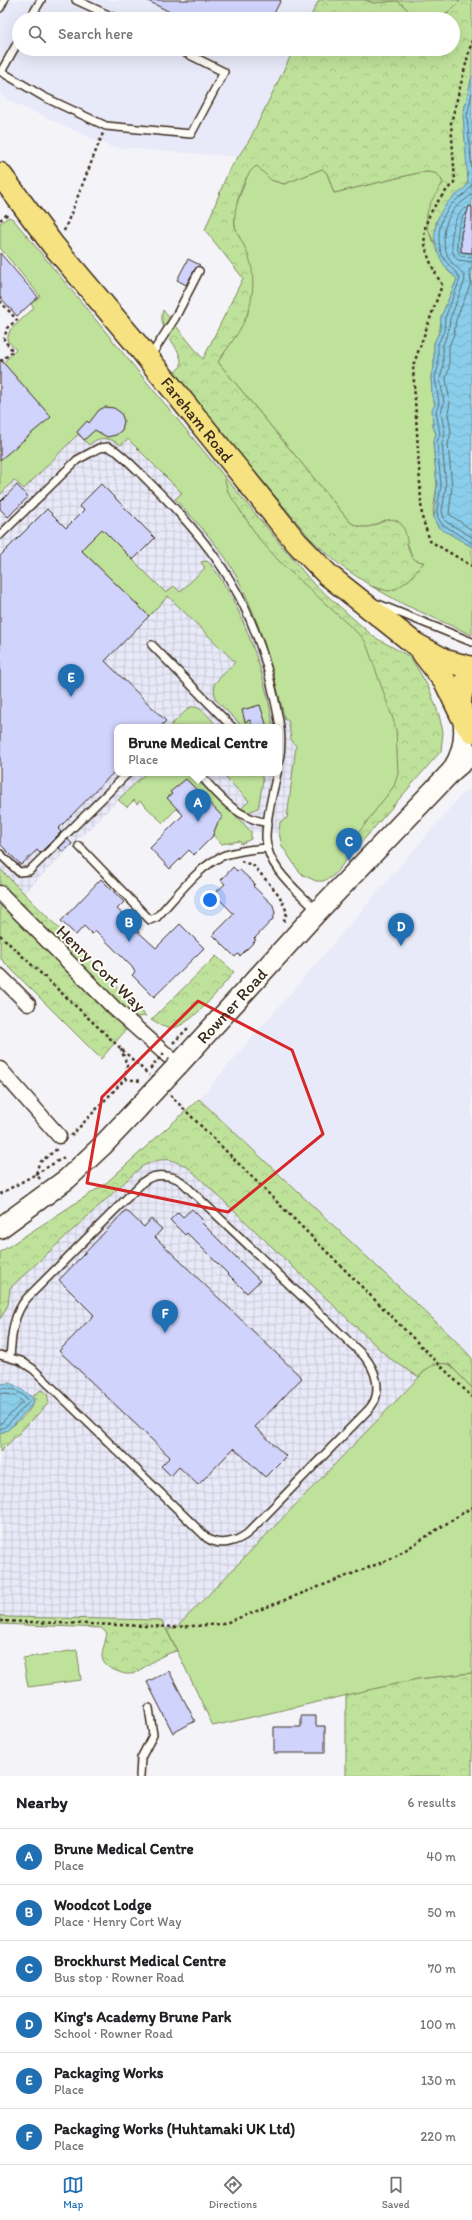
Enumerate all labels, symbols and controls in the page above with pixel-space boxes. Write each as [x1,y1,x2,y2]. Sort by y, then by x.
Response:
search box [12,12,460,56]
icon: search [26,23,48,45]
text: Search here [58,25,133,43]
street label: Fareham Road [157,373,238,467]
pin: E [58,664,84,697]
popup [114,724,282,776]
text: Brune Medical Centre [128,734,268,752]
text: Place [128,752,158,767]
pin: A [185,789,211,822]
pin: C [336,828,362,861]
your location [200,890,220,910]
pin: B [116,909,142,942]
pin: D [388,913,414,946]
street label: Henry Cort Way [52,921,150,1015]
street label: Rowner Road [192,963,272,1048]
pin: F [152,1300,178,1333]
text: Nearby [16,1792,68,1812]
text: 6 results [408,1795,456,1810]
text: Brune Medical Centre [54,1840,194,1858]
text: A [25,1849,33,1864]
text: 40 m [426,1849,456,1864]
text: Place [54,1858,84,1873]
text: Woodcot Lodge [54,1896,152,1914]
text: B [25,1905,33,1920]
text: 50 m [427,1905,456,1920]
text: Place · Henry Cort Way [54,1914,181,1929]
text: Brockhurst Medical Centre [54,1952,226,1970]
text: C [25,1961,33,1976]
text: 70 m [428,1961,456,1976]
text: Bus stop · Rowner Road [54,1970,184,1985]
text: King's Academy Brune Park [54,2008,231,2026]
text: D [25,2017,33,2032]
text: 100 m [420,2017,456,2032]
text: School · Rowner Road [54,2026,173,2041]
text: Packaging Works [54,2064,163,2082]
text: E [25,2073,33,2088]
text: 130 m [421,2073,456,2088]
text: Place [54,2082,84,2097]
text: Packaging Works (Huhtamaki UK Ltd) [54,2120,295,2138]
text: F [26,2129,32,2144]
text: 220 m [420,2129,456,2144]
text: Place [54,2138,84,2153]
tab: Map [62,2174,84,2211]
tab: Directions [209,2174,257,2211]
tab: Saved [382,2174,410,2211]

